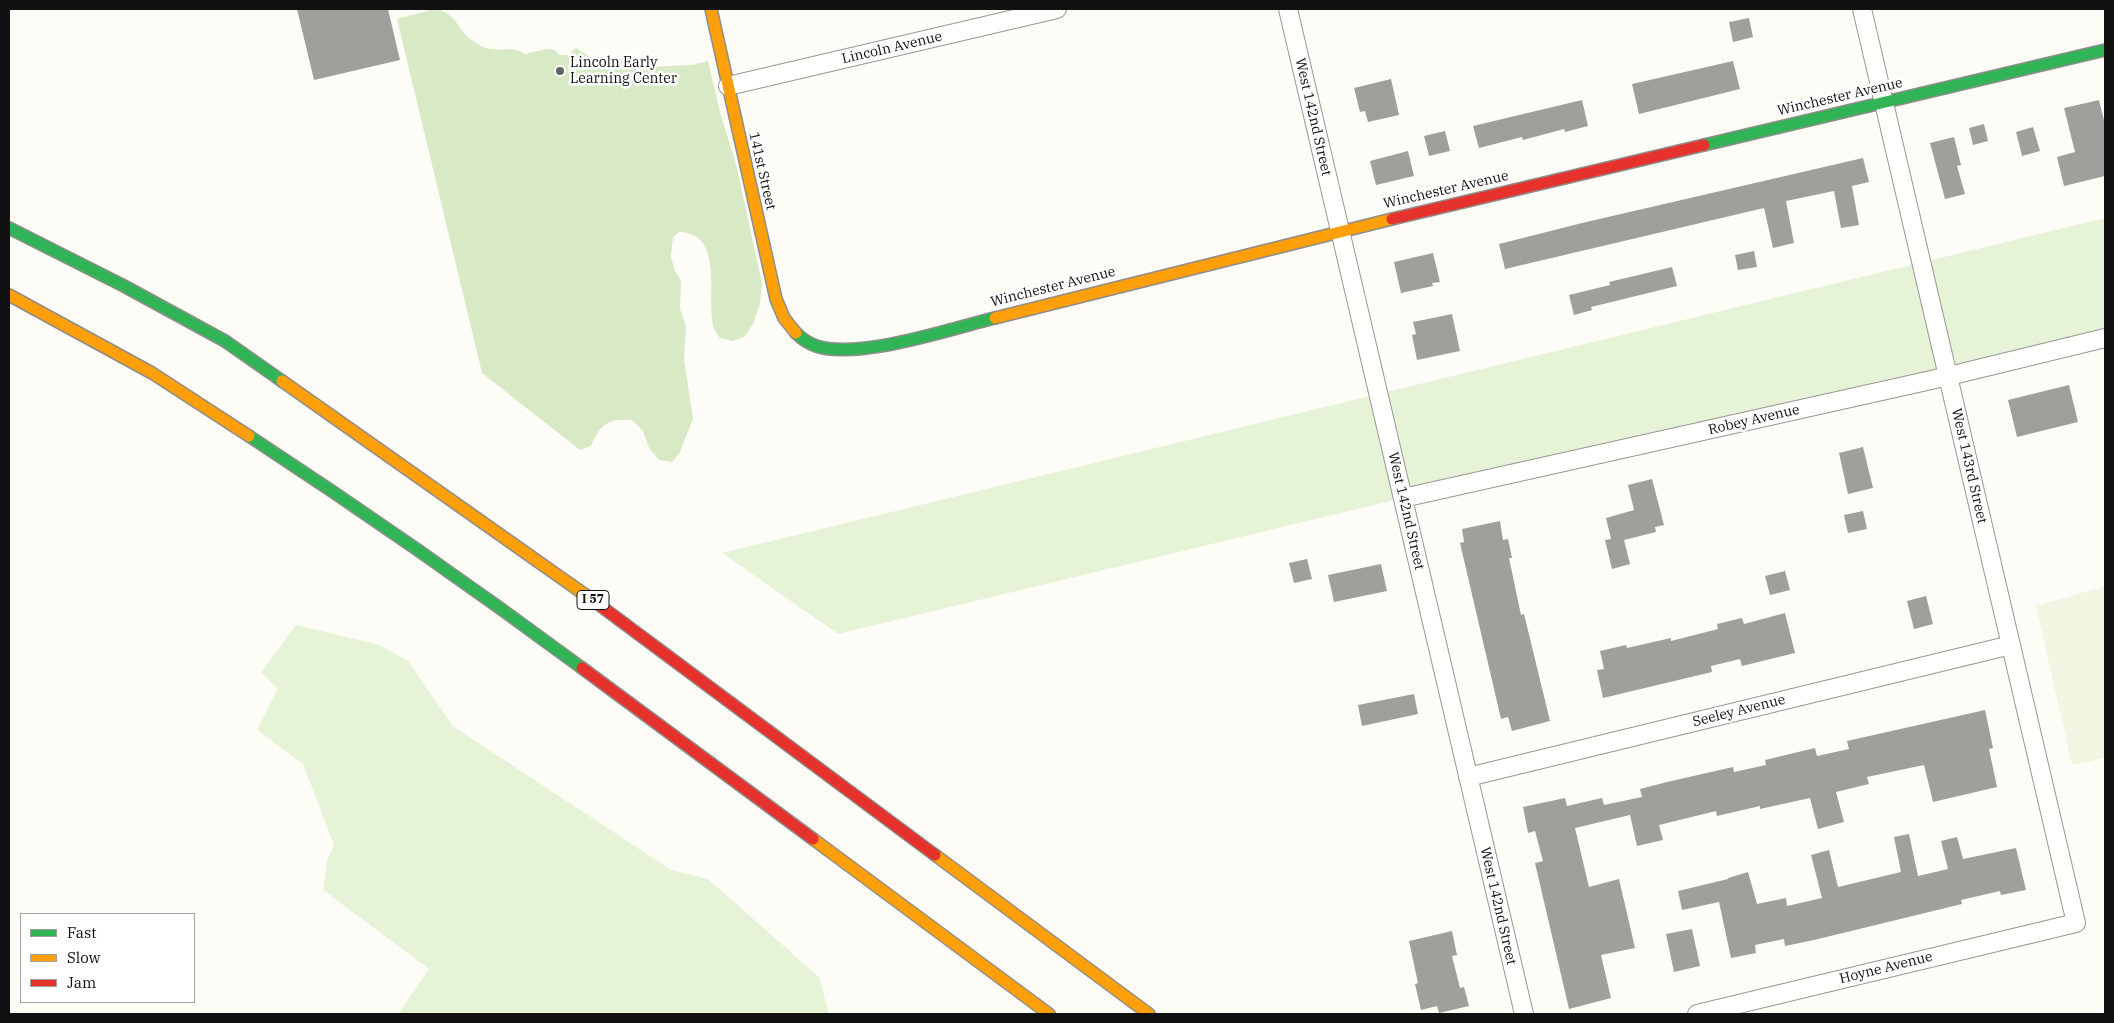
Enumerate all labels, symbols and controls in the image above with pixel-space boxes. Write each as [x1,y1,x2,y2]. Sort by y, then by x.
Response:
street label: Lincoln Avenue [840,28,944,68]
place label: Lincoln Early Learning Center [570,55,677,88]
street label: West 142nd Street [1291,56,1335,178]
marker: Lincoln Early Learning Center [554,65,566,77]
street label: Winchester Avenue [1776,74,1904,120]
street label: 141st Street [745,130,779,212]
street label: Winchester Avenue [1382,167,1510,213]
street label: Winchester Avenue [989,263,1117,311]
street label: Robey Avenue [1707,401,1801,439]
street label: West 143rd Street [1948,407,1990,525]
street label: West 142nd Street [1384,450,1428,572]
road number: I 57 [577,590,609,610]
street label: Seeley Avenue [1691,691,1787,731]
street label: West 142nd Street [1476,845,1520,967]
legend [20,913,195,1003]
text: Fast [67,923,97,942]
text: Slow [67,948,100,967]
street label: Hoyne Avenue [1838,948,1934,988]
text: Jam [67,973,96,992]

